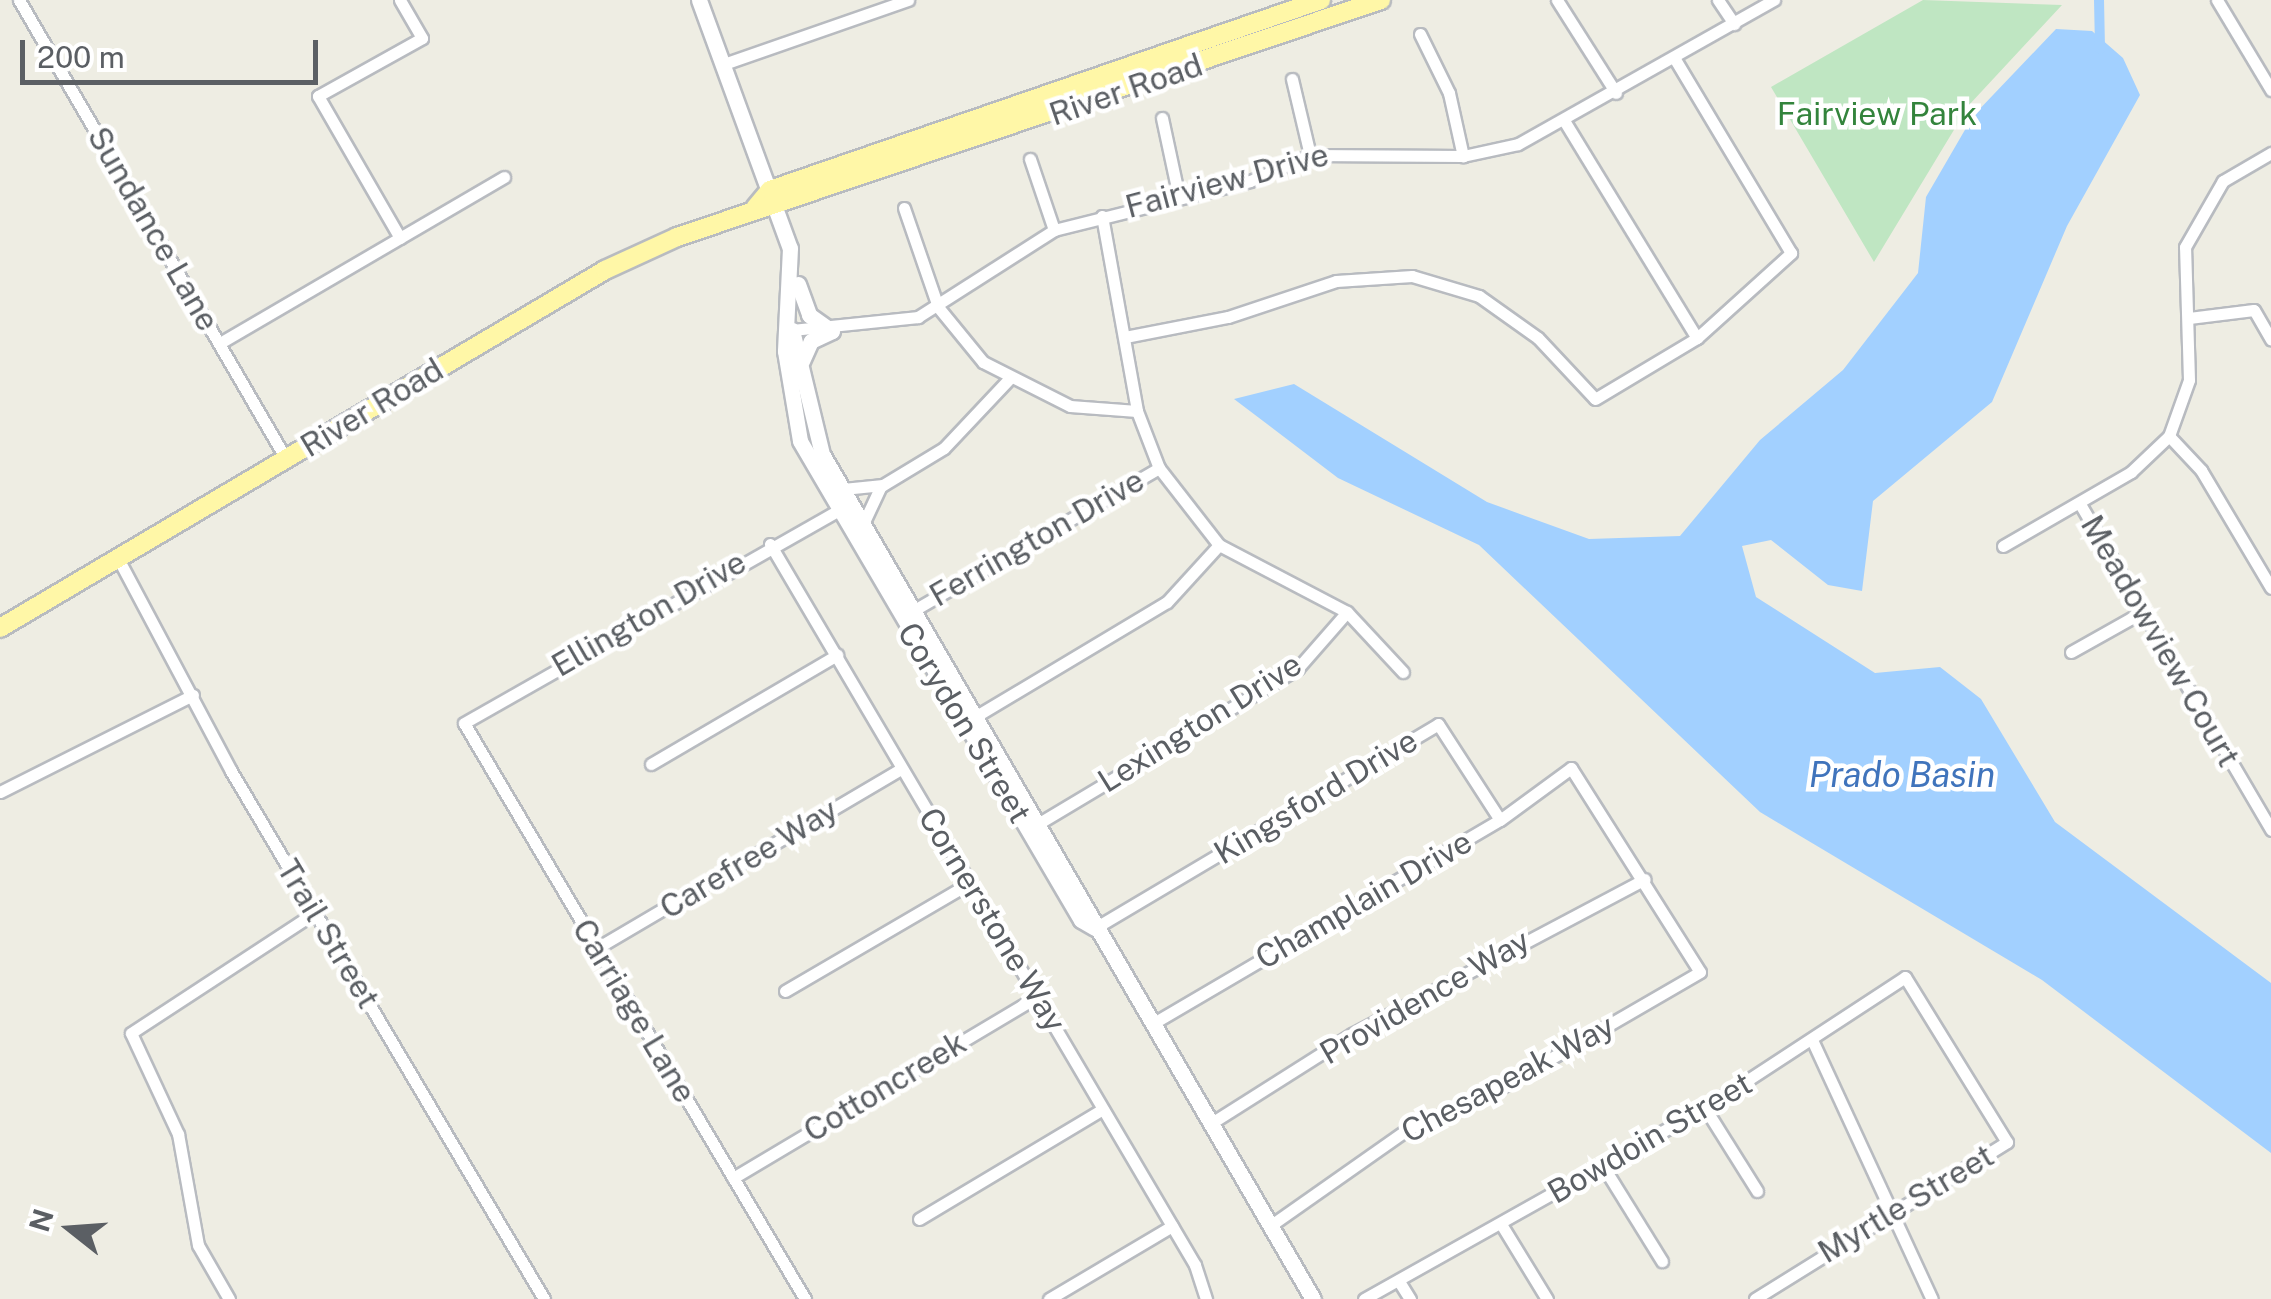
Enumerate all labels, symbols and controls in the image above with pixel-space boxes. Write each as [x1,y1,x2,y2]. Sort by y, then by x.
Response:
scale bar [25,20,322,82]
text: 200 m [37,39,125,75]
street label: River Road [1044,46,1208,134]
park label: Fairview Park [1777,95,1977,133]
street label: Sundance Lane [79,120,227,338]
street label: Fairview Drive [1121,135,1333,227]
street label: River Road [294,351,450,465]
street label: Ferrington Drive [923,461,1151,615]
street label: Meadowview Court [2072,508,2248,774]
street label: Ellington Drive [545,543,753,685]
street label: Corydon Street [889,616,1039,830]
street label: Lexington Drive [1091,645,1309,801]
street label: Kingsford Drive [1207,721,1425,873]
water label: Prado Basin [1809,754,1995,796]
street label: Carefree Way [653,791,845,927]
street label: Cornerstone Way [910,801,1074,1039]
street label: Champlain Drive [1249,823,1479,977]
street label: Trail Street [269,853,387,1015]
street label: Carriage Lane [564,912,704,1110]
street label: Providence Way [1313,921,1537,1073]
street label: Chesapeak Way [1395,1007,1621,1151]
street label: Cottoncreek [797,1024,973,1150]
street label: Bowdoin Street [1541,1064,1759,1212]
street label: Myrtle Street [1811,1136,2001,1272]
north arrow [20,1179,120,1279]
text: N [22,1205,60,1235]

